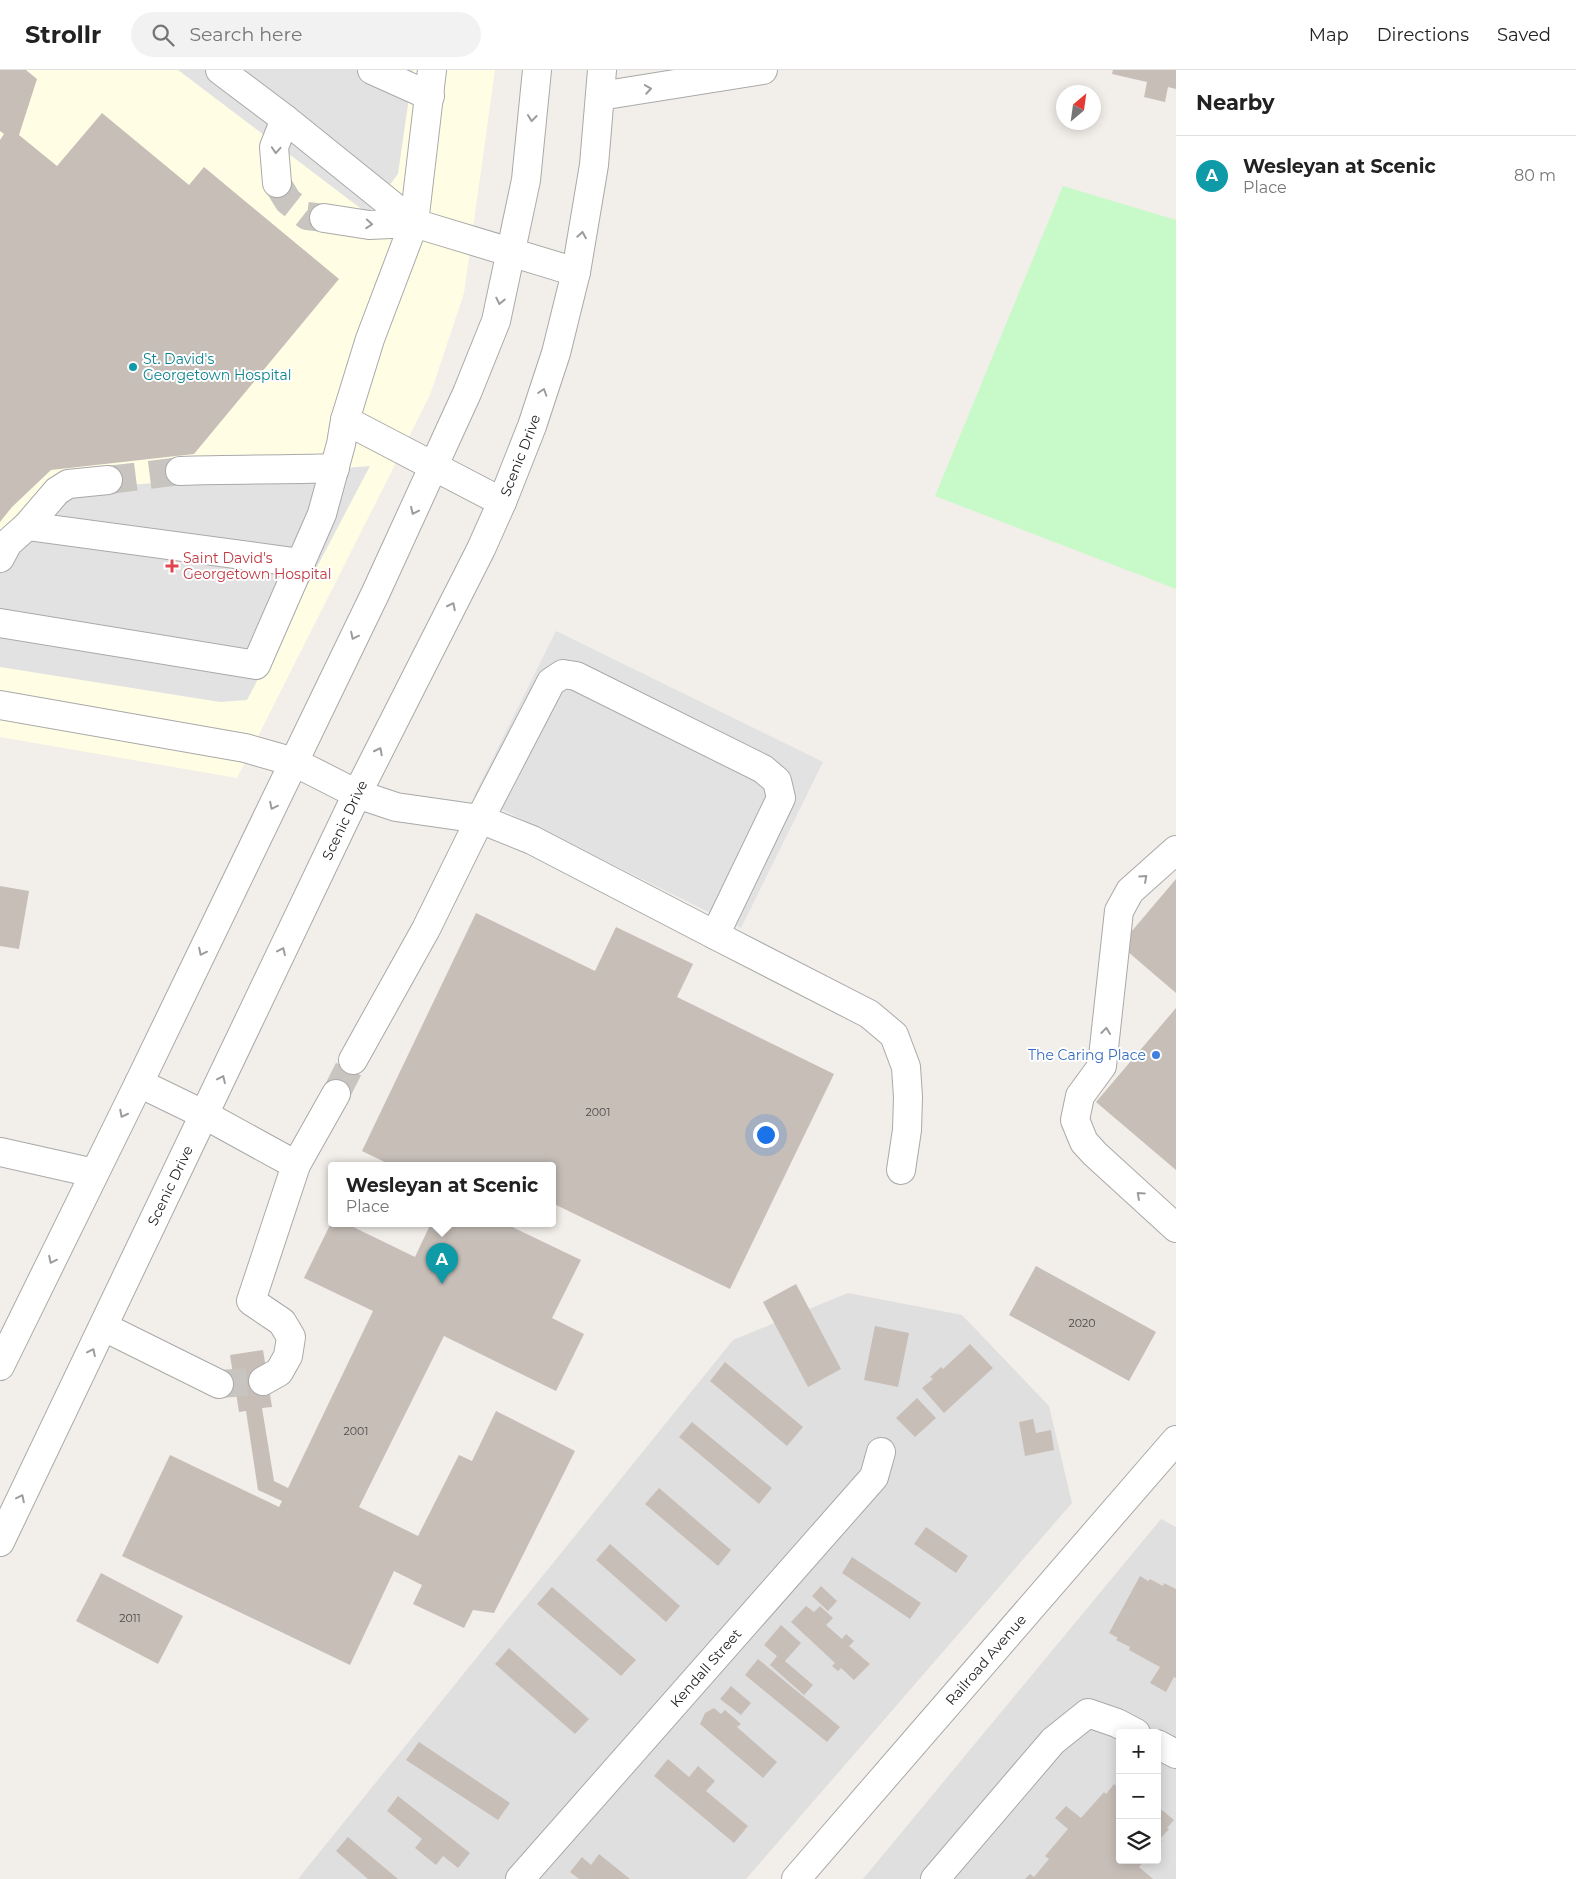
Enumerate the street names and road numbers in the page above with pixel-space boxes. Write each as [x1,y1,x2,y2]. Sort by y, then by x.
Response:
street label: Scenic Drive [496,412,544,499]
street label: Scenic Drive [318,777,372,863]
street label: Scenic Drive [143,1143,197,1228]
street label: Railroad Avenue [942,1611,1030,1709]
street label: Kendall Street [666,1625,745,1711]

